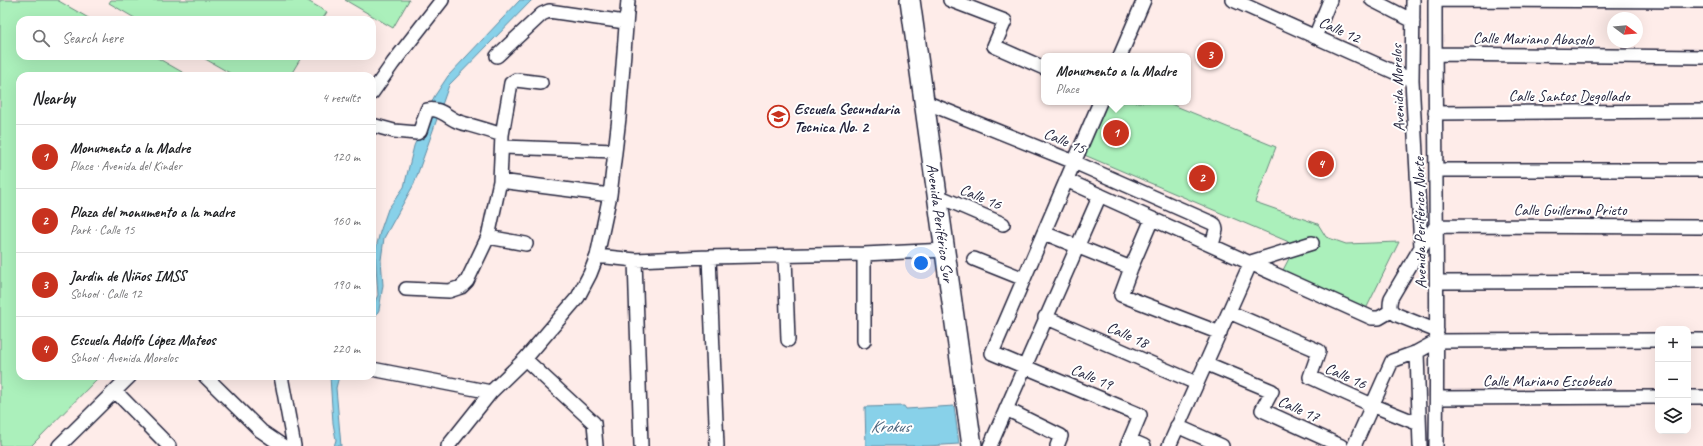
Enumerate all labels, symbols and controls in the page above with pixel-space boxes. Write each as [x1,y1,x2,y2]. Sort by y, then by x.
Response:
street label: Calle 12 [1316,12,1365,49]
north arrow [1607,12,1643,48]
search box [16,16,376,60]
icon: search [30,27,52,49]
street label: Calle Mariano Abasolo [1473,28,1595,50]
text: Search here [62,29,123,48]
pin: 3 [1197,40,1223,70]
street label: Avenida Morelos [1386,42,1410,132]
popup [1041,53,1191,105]
text: Monumento a la Madre [1056,62,1176,81]
text: Place [1056,81,1079,97]
street label: Calle Santos Degollado [1509,86,1632,106]
text: Nearby [32,88,75,109]
text: 4 results [322,90,360,106]
place label: Escuela Secundaria Tecnica No. 2 [794,99,901,137]
school or university icon: Escuela Secundaria Tecnica No. 2 [765,104,791,130]
pin: 1 [1103,118,1129,148]
street label: Calle 15 [1041,123,1089,159]
text: Monumento a la Madre [70,139,190,158]
text: 1 [42,149,48,165]
text: 120 m [332,149,360,165]
pin: 4 [1308,149,1334,179]
street label: Avenida Periférico Norte [1409,155,1431,289]
text: Place · Avenida del Kinder [70,158,182,174]
street label: Avenida Periférico Sur [922,162,958,285]
pin: 2 [1189,163,1215,193]
street label: Calle 16 [957,179,1005,215]
street label: Calle Guillermo Prieto [1513,200,1628,220]
text: Plaza del monumento a la madre [70,203,235,222]
text: 2 [42,213,48,229]
text: 160 m [332,213,360,229]
text: Park · Calle 15 [70,222,135,238]
your location [911,253,931,273]
text: Jardin de Niños IMSS [70,267,186,286]
text: 3 [42,277,48,293]
text: 190 m [332,277,360,293]
text: School · Calle 12 [70,286,142,302]
street label: Calle 18 [1104,317,1153,354]
map controls [1655,326,1691,434]
button: + [1655,326,1691,362]
text: Escuela Adolfo López Mateos [70,331,216,350]
text: 4 [42,341,48,357]
text: 220 m [332,341,360,357]
text: School · Avenida Morelos [70,350,178,366]
street label: Calle 16 [1322,358,1370,394]
street label: Calle 19 [1068,359,1117,395]
button: − [1655,362,1691,398]
street label: Calle Mariano Escobedo [1483,371,1613,391]
street label: Calle 17 [1275,391,1323,427]
button: layers [1655,398,1691,434]
water label: Krokus [871,416,913,437]

